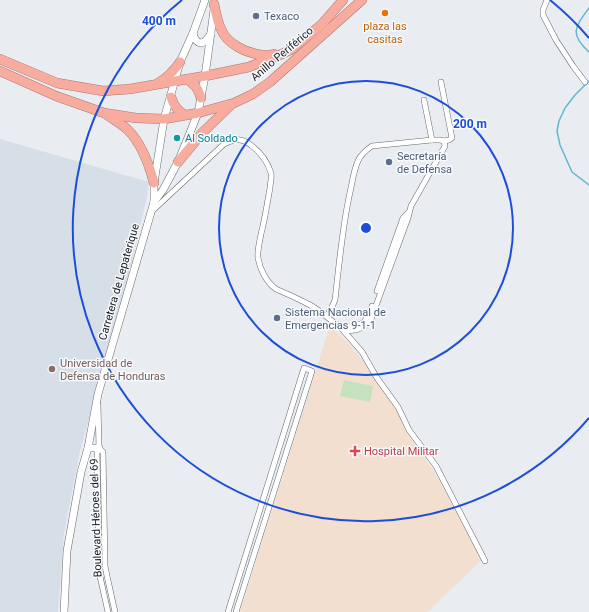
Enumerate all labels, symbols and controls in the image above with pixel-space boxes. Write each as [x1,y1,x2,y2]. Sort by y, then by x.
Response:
marker: plaza las casitas [380,8,390,18]
place label: Texaco [264,10,299,23]
marker: Texaco [251,11,261,21]
text: 400 m [142,14,176,28]
place label: plaza las casitas [363,20,407,46]
street label: Anillo Periférico [248,24,316,84]
text: 200 m [453,117,487,131]
place label: Al Soldado [185,132,238,145]
marker: Al Soldado [172,133,182,143]
place label: Secretaría de Defensa [397,150,452,176]
marker: Secretaría de Defensa [384,157,394,167]
centre of rings [359,221,373,235]
street label: Carretera de Lepaterique [96,222,142,342]
place label: Sistema Nacional de Emergencias 9-1-1 [285,306,386,332]
marker: Sistema Nacional de Emergencias 9-1-1 [272,313,282,323]
place label: Universidad de Defensa de Honduras [60,357,166,383]
marker: Universidad de Defensa de Honduras [47,364,57,374]
marker: Hospital Militar [349,445,361,457]
place label: Hospital Militar [364,445,439,458]
street label: Boulevard Héroes del 69 [87,458,105,578]

